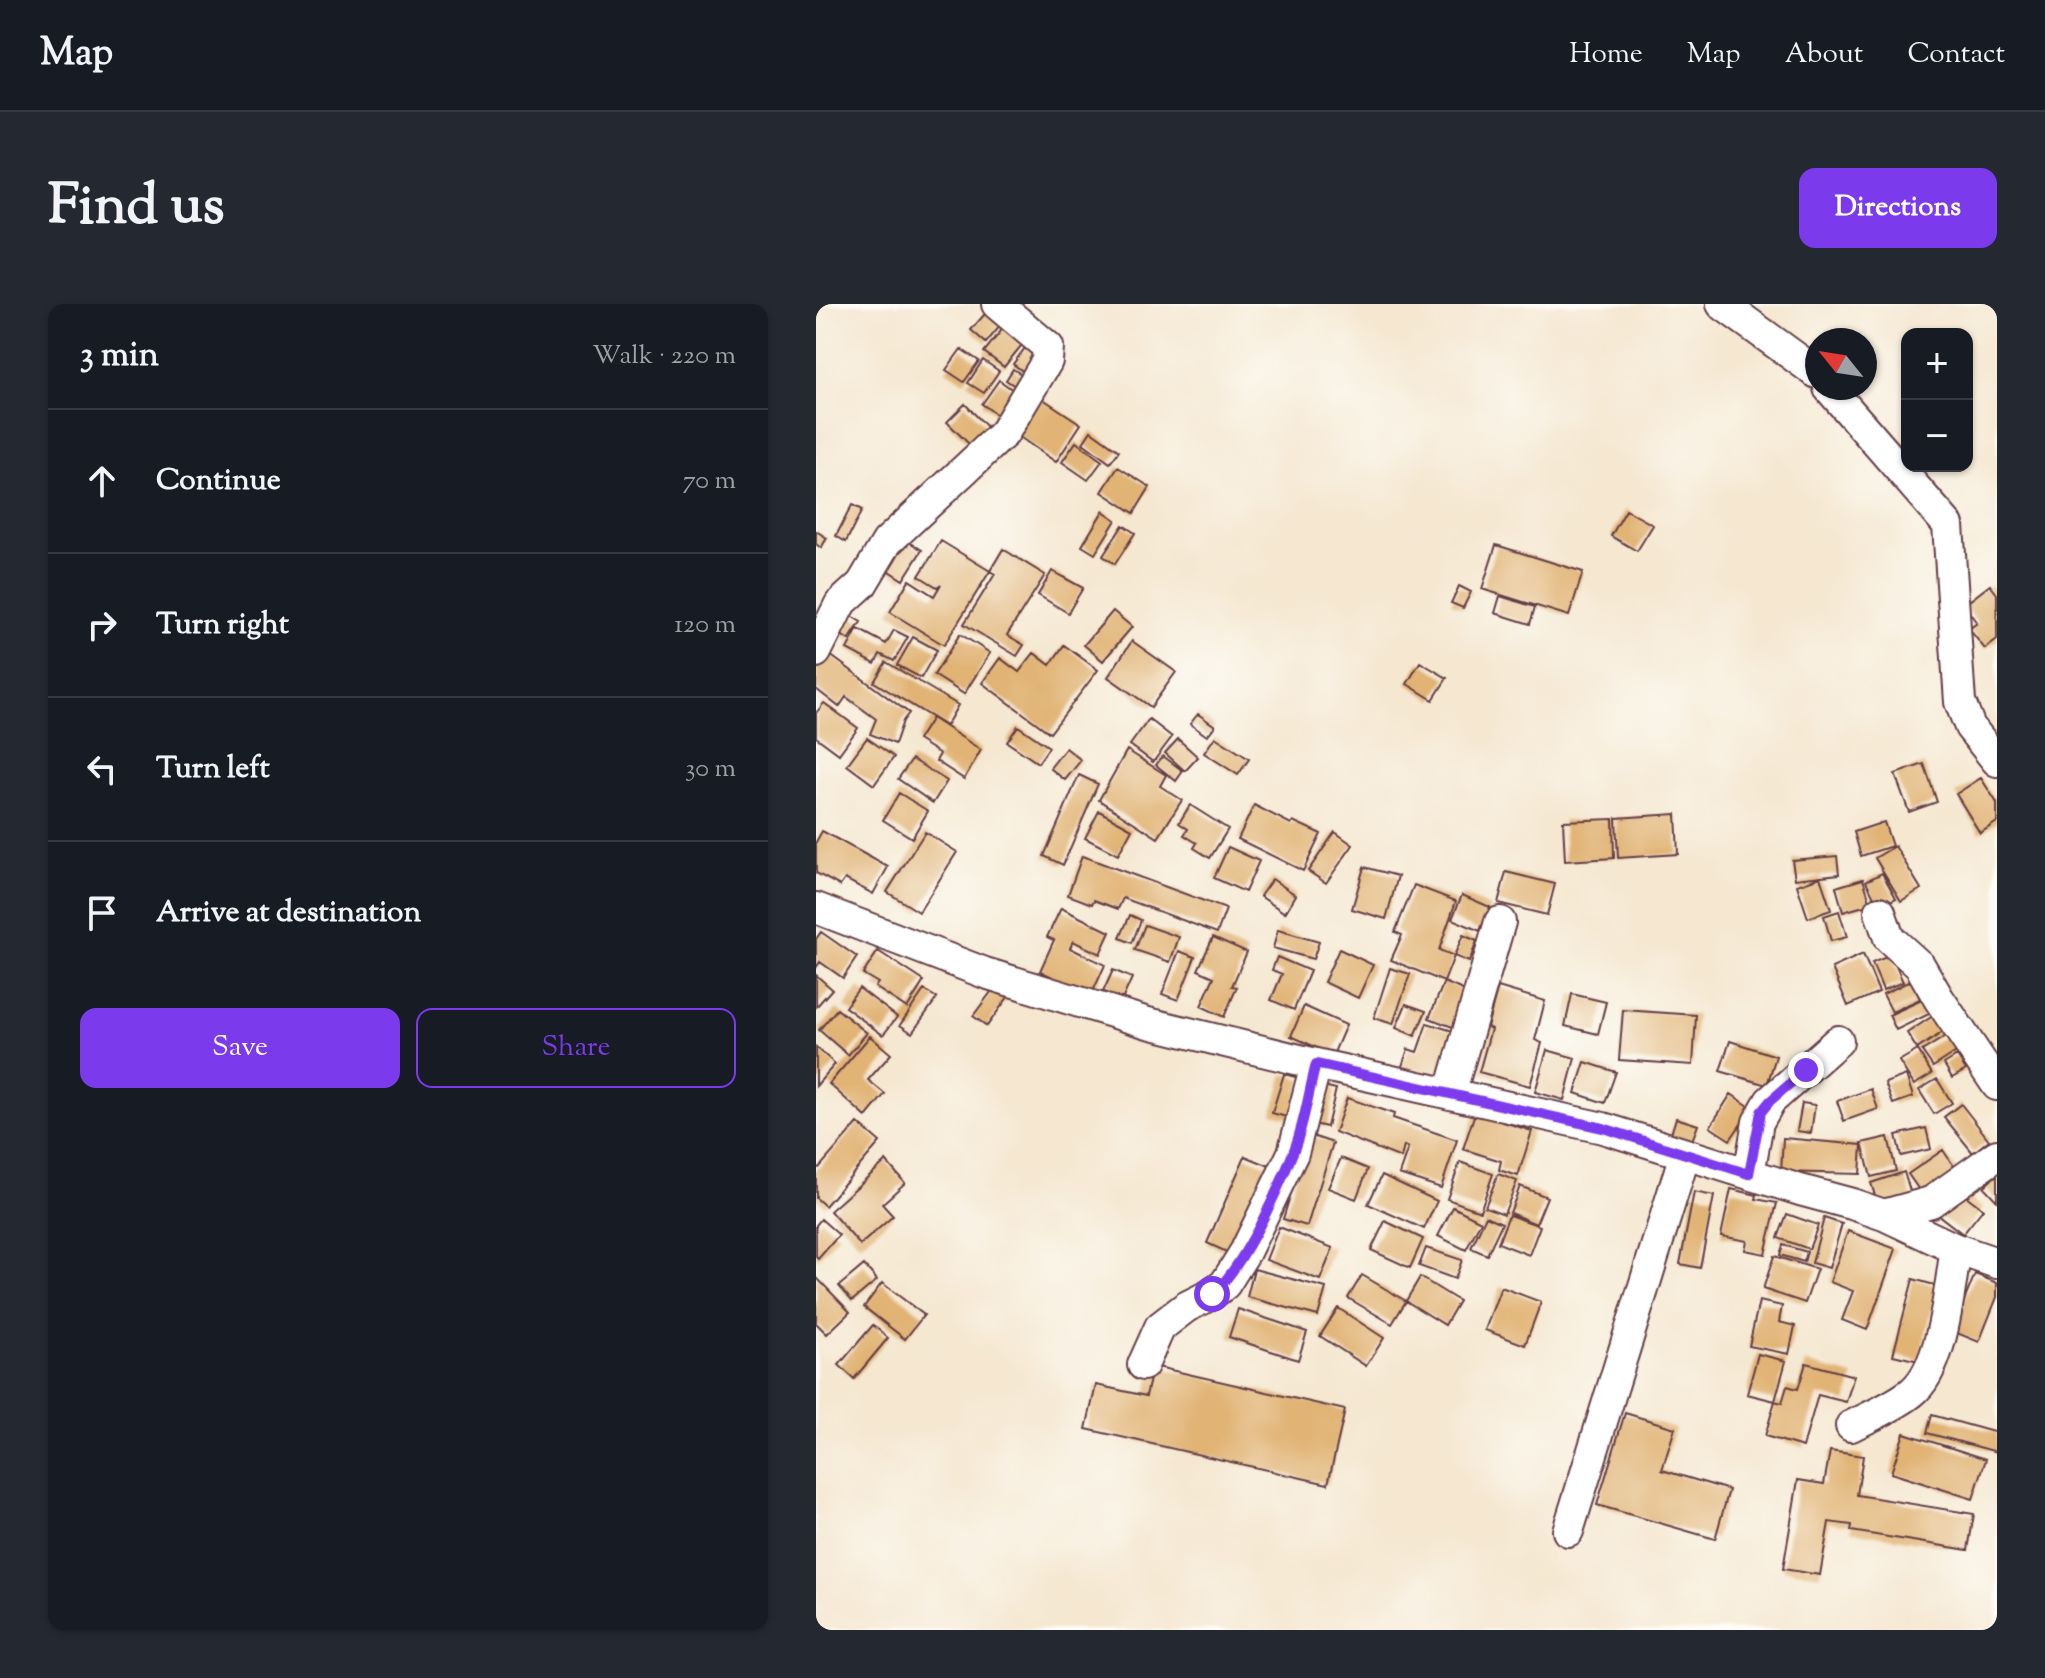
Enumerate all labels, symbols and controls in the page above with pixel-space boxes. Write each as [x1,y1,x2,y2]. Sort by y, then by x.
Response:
text: Map [40,28,113,82]
text: Home [1569,35,1643,75]
text: Map [1687,35,1741,75]
text: About [1785,35,1863,75]
text: Contact [1907,35,2005,75]
text: Find us [48,168,224,249]
button: Directions [1799,168,1997,248]
north arrow [1805,328,1877,400]
map controls [1901,328,1973,472]
button: + [1901,328,1973,400]
text: 3 min [80,332,159,381]
text: Walk · 220 m [592,338,736,375]
button: − [1901,400,1973,472]
icon: ahead [80,459,124,503]
text: Continue [156,460,281,503]
text: 70 m [683,463,736,500]
icon: right [80,603,124,647]
text: Turn right [156,604,289,647]
text: 120 m [674,607,736,644]
icon: left [80,747,124,791]
text: Turn left [156,748,270,791]
text: 30 m [685,751,736,788]
icon: arrive [80,891,124,935]
text: Arrive at destination [156,892,421,935]
button: Save [80,1008,400,1088]
button: Share [416,1008,736,1088]
route end [1788,1052,1824,1088]
route start [1194,1276,1230,1312]

